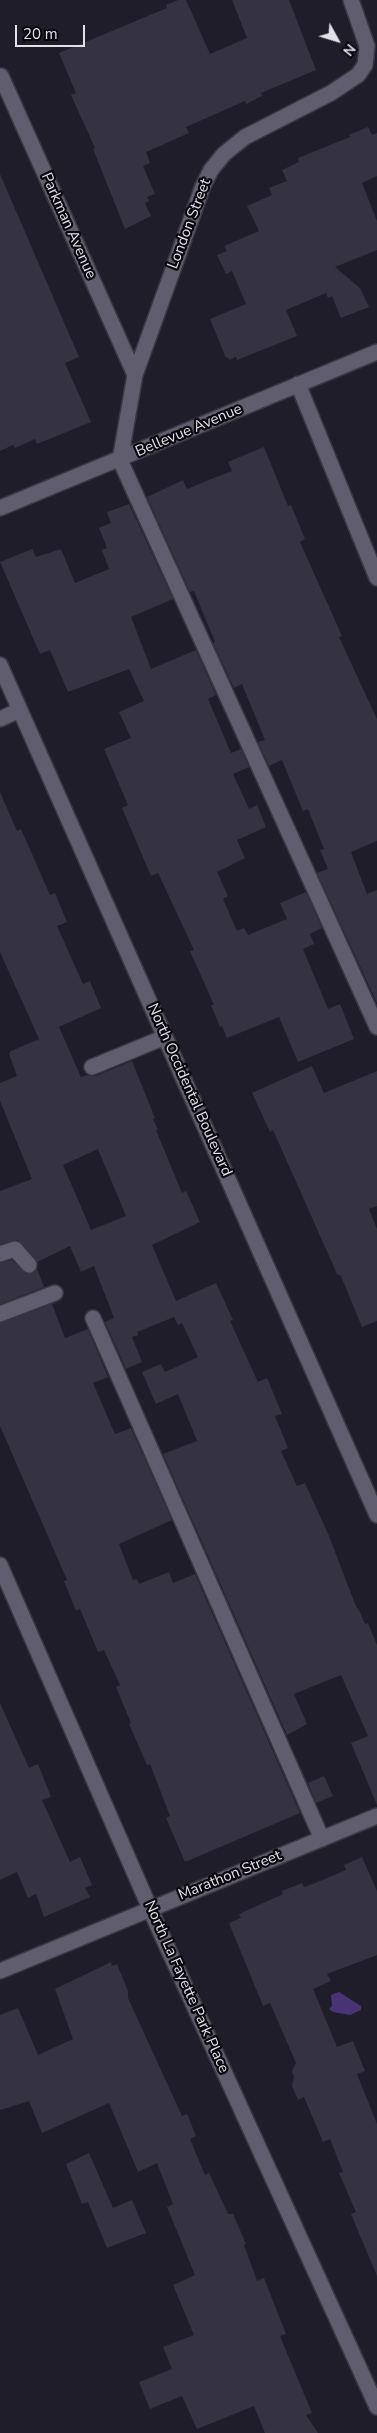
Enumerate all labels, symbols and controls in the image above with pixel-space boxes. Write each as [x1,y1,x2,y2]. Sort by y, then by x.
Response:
scale bar [18,15,88,47]
north arrow [312,15,362,65]
text: 20 m [23,24,58,44]
text: N [338,40,360,60]
street label: Parkman Avenue [37,170,99,282]
street label: London Street [165,176,215,272]
street label: Bellevue Avenue [133,400,245,462]
street label: North Occidental Boulevard [143,1001,235,1179]
street label: Marathon Street [176,1847,284,1905]
street label: North La Fayette Park Place [140,1898,232,2076]

